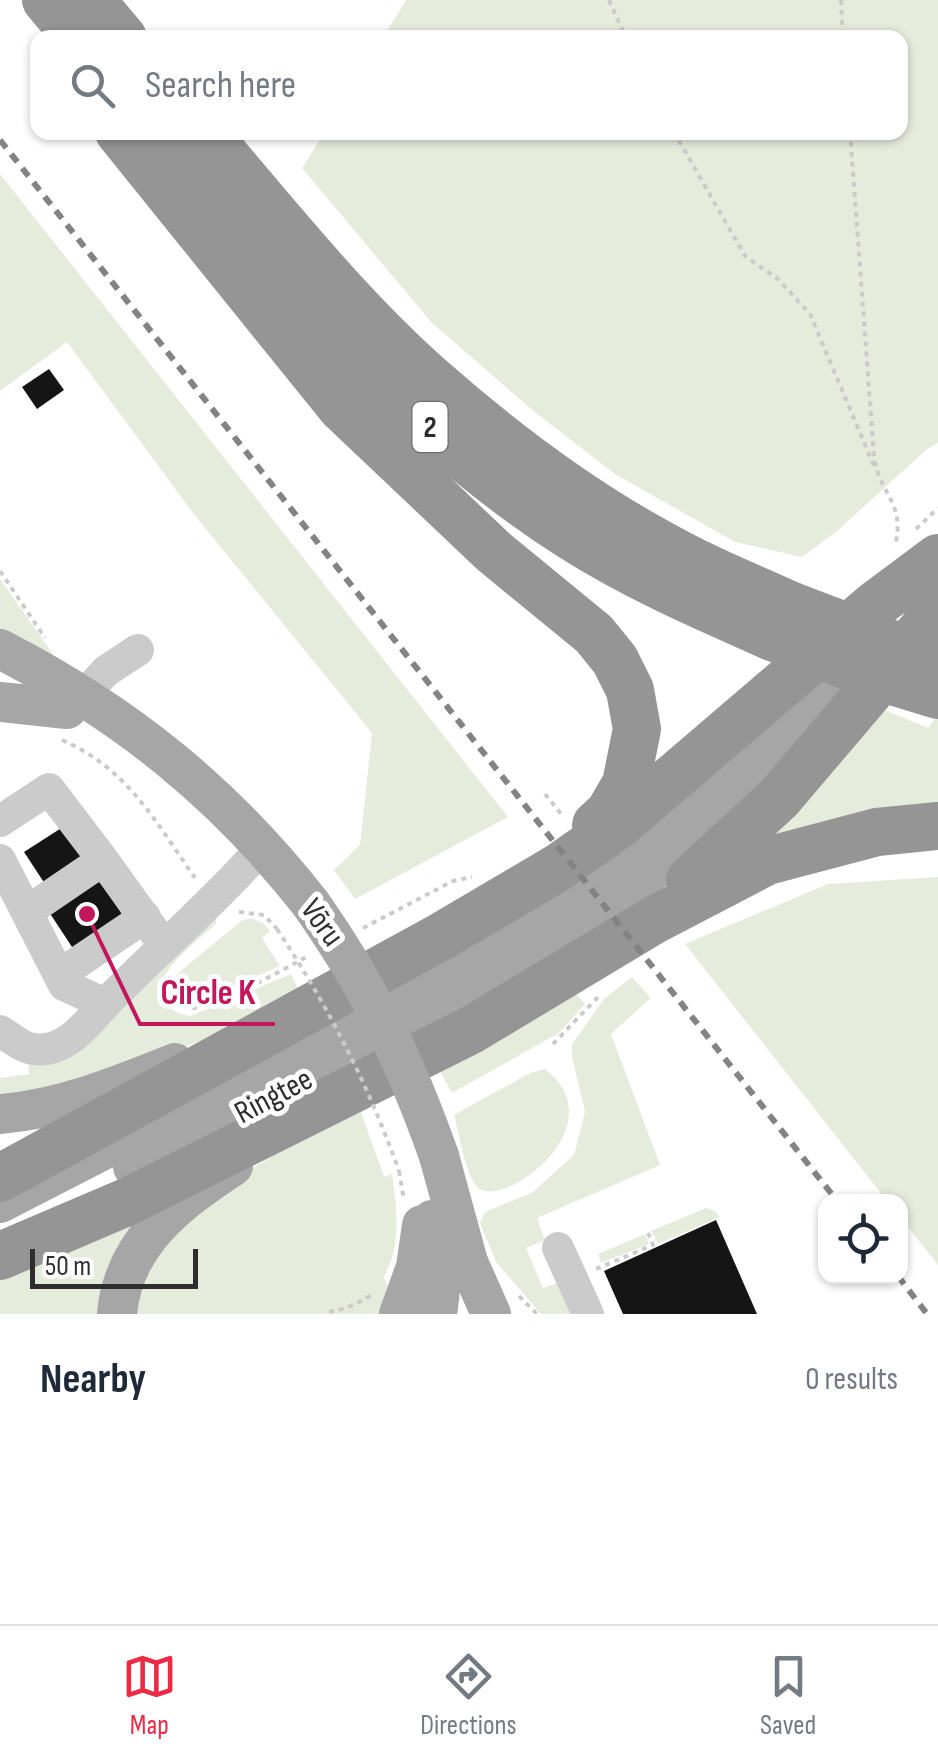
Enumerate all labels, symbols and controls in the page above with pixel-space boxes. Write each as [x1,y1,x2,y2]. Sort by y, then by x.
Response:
search box [30,30,908,140]
icon: search [65,58,120,113]
text: Search here [145,63,296,108]
road number: 2 [412,402,448,452]
street label: Võru [292,891,352,954]
callout: Circle K [140,959,275,1024]
text: Circle K [160,972,256,1015]
street label: Ringtee [228,1060,319,1133]
map controls [818,1194,908,1284]
button: locate [818,1194,908,1284]
scale bar [30,1244,198,1288]
text: 50 m [45,1250,91,1283]
text: Nearby [40,1354,146,1405]
text: 0 results [805,1360,898,1399]
tab: Map [122,1649,177,1742]
tab: Directions [420,1649,517,1742]
tab: Saved [760,1649,816,1742]

